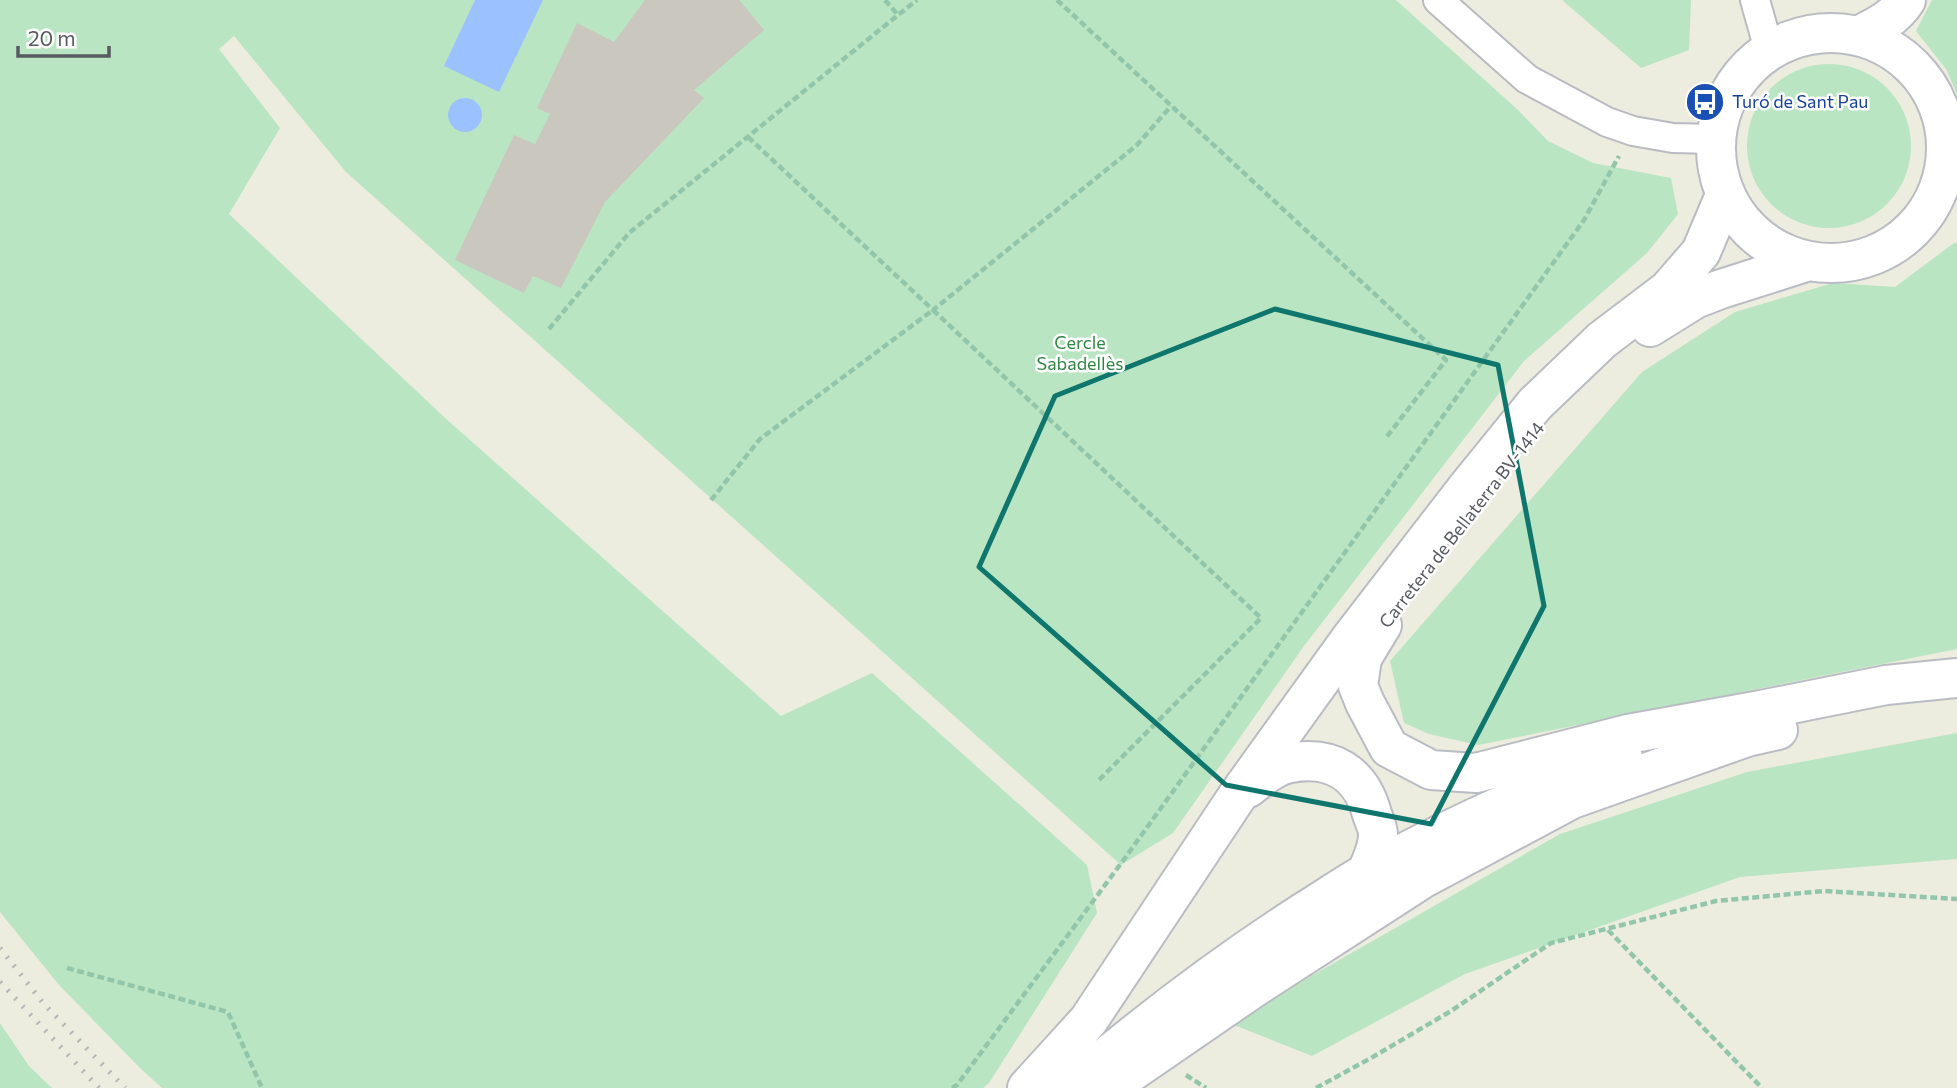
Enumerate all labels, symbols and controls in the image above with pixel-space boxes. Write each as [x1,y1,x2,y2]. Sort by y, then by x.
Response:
scale bar [18,14,108,58]
text: 20 m [28,25,76,50]
bus stop icon: Turó de Sant Pau [1684,81,1726,123]
place label: Turó de Sant Pau [1732,90,1868,112]
park label: Cercle Sabadellès [1037,331,1123,374]
street label: Carretera de Bellaterra BV-1414 [1374,417,1549,632]

